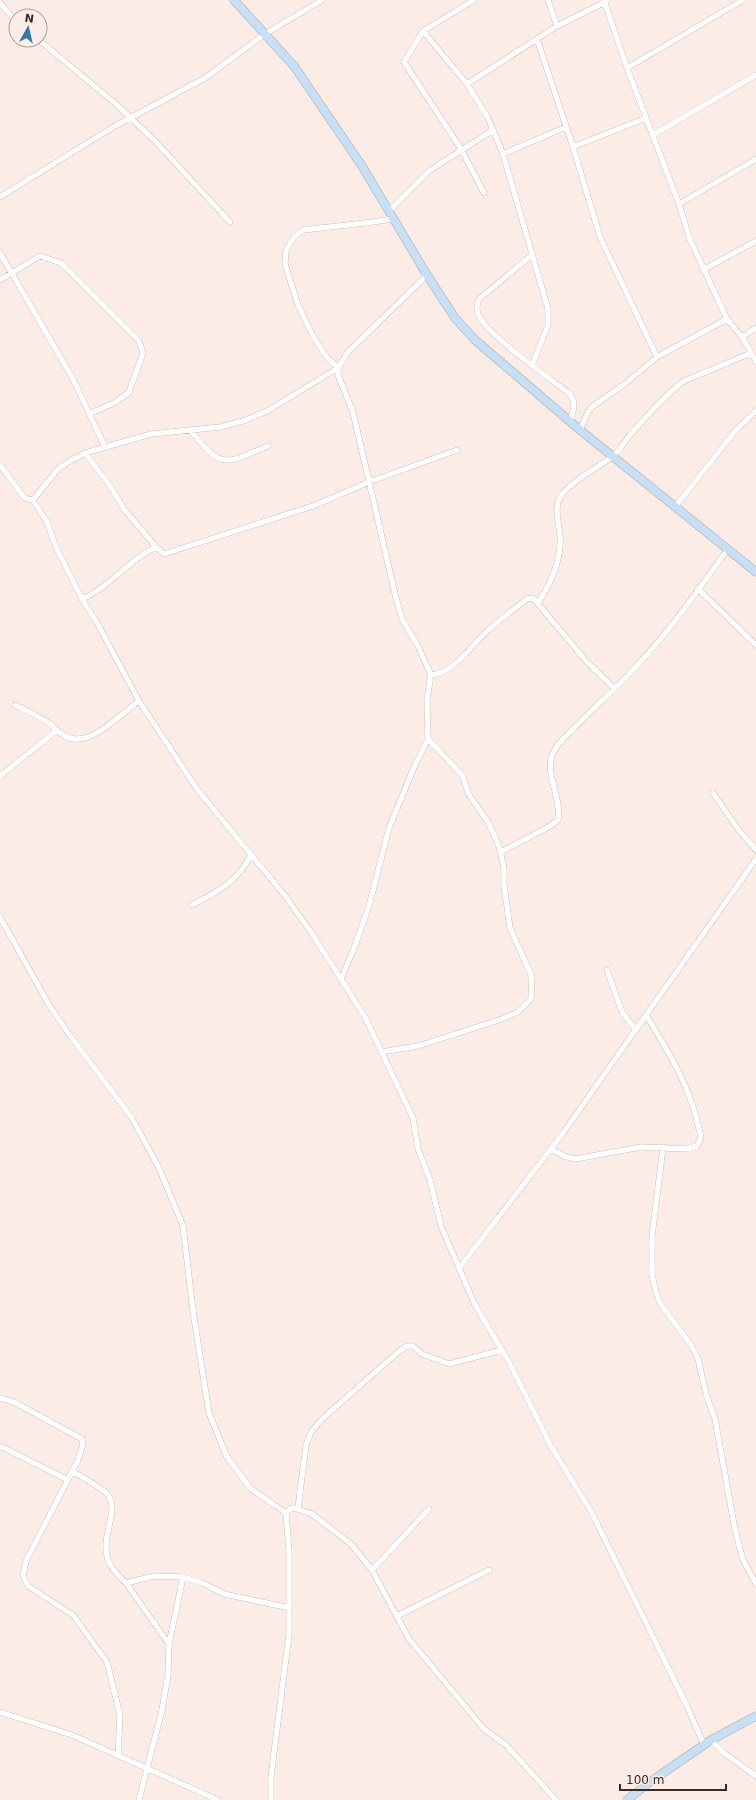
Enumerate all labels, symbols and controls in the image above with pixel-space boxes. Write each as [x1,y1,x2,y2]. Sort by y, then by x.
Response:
north arrow [8,8,48,48]
text: N [24,12,35,26]
scale bar [620,1766,726,1792]
text: 100 m [626,1773,664,1787]

